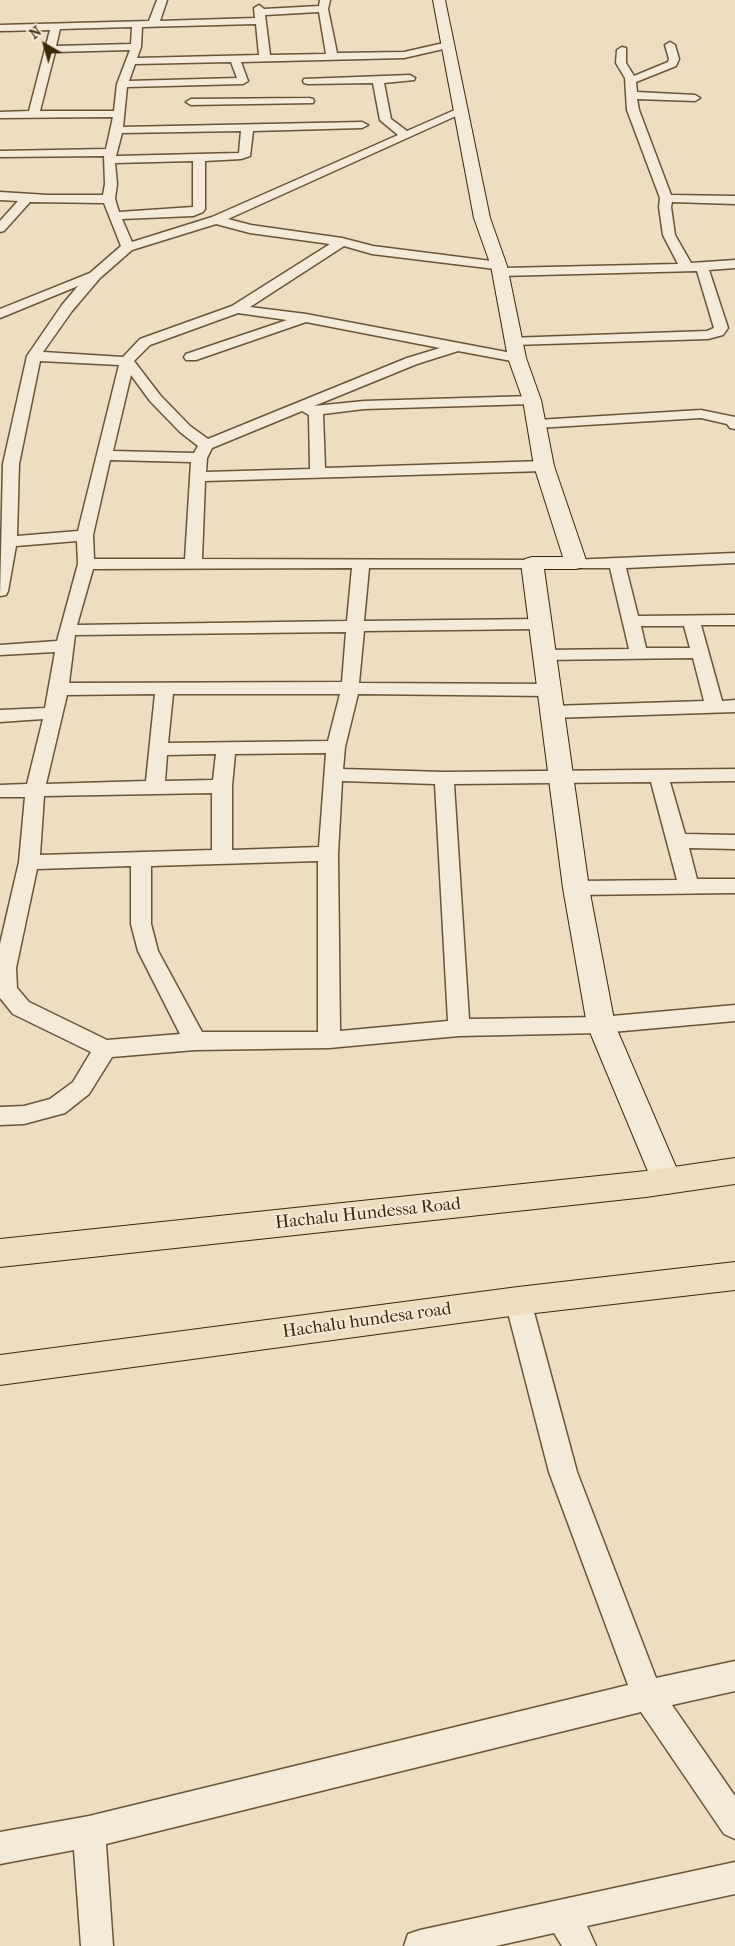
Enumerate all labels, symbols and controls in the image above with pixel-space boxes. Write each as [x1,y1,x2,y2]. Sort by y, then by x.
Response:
north arrow [20,20,70,70]
text: N [26,23,45,43]
street label: Hachalu Hundessa Road [274,1194,462,1234]
street label: Hachalu hundesa road [281,1298,453,1344]

